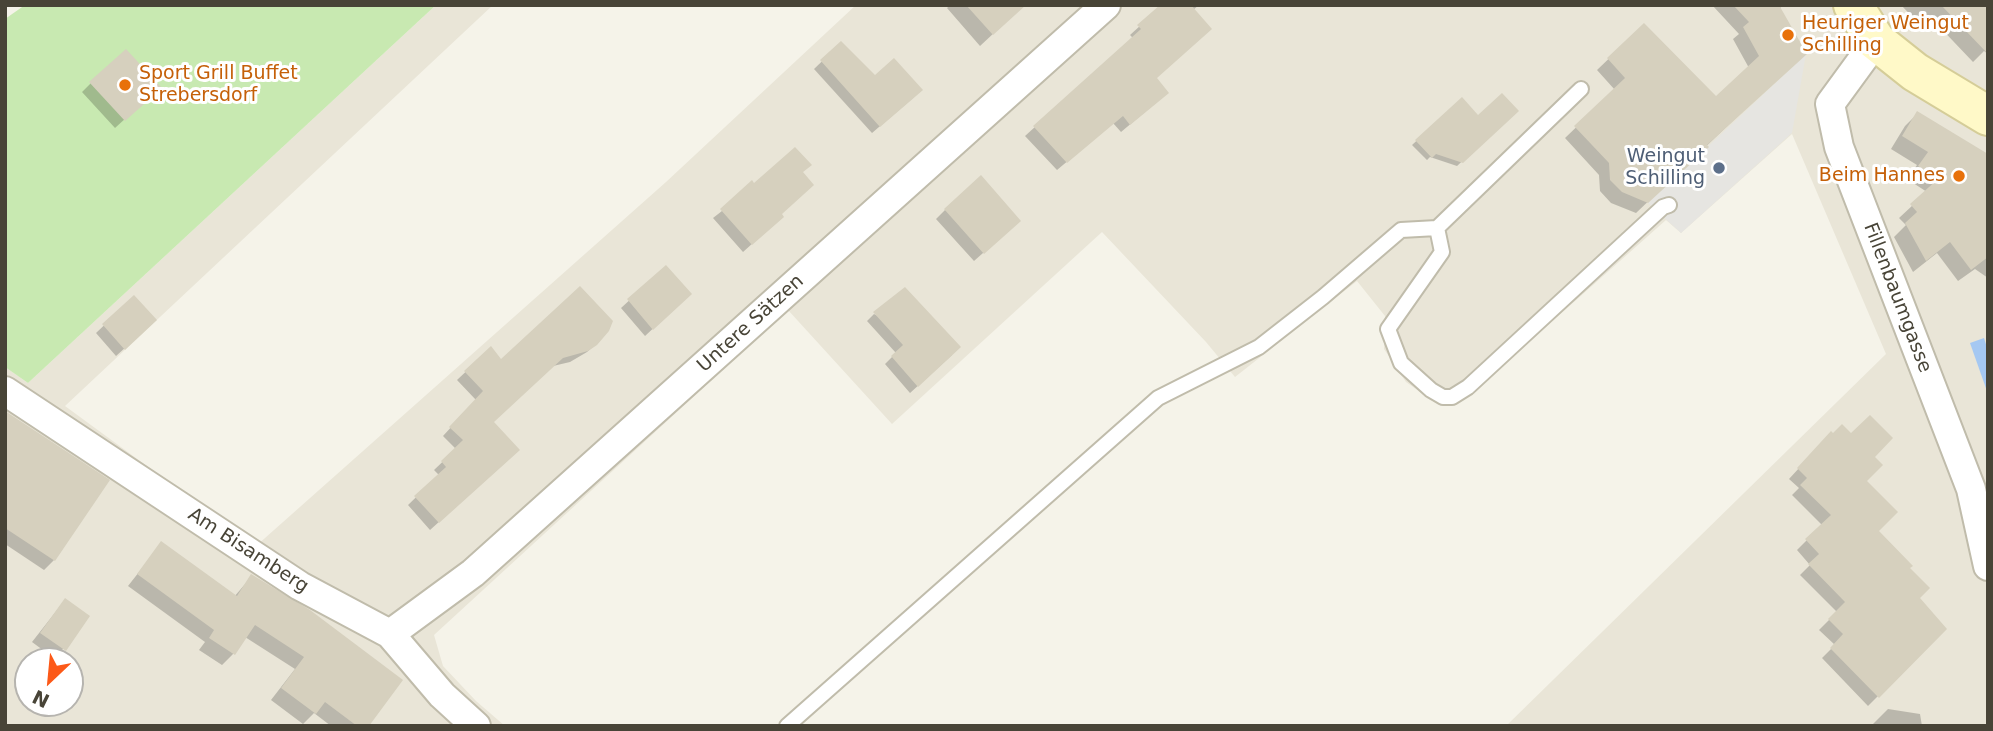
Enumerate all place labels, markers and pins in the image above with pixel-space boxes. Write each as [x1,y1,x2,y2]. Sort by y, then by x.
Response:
place label: Heuriger Weingut Schilling [1802,13,1969,57]
marker: Heuriger Weingut Schilling [1780,27,1796,43]
place label: Sport Grill Buffet Strebersdorf [139,63,298,107]
marker: Sport Grill Buffet Strebersdorf [117,77,133,93]
place label: Weingut Schilling [1625,146,1705,190]
marker: Weingut Schilling [1711,160,1727,176]
place label: Beim Hannes [1819,165,1945,187]
marker: Beim Hannes [1951,168,1967,184]

